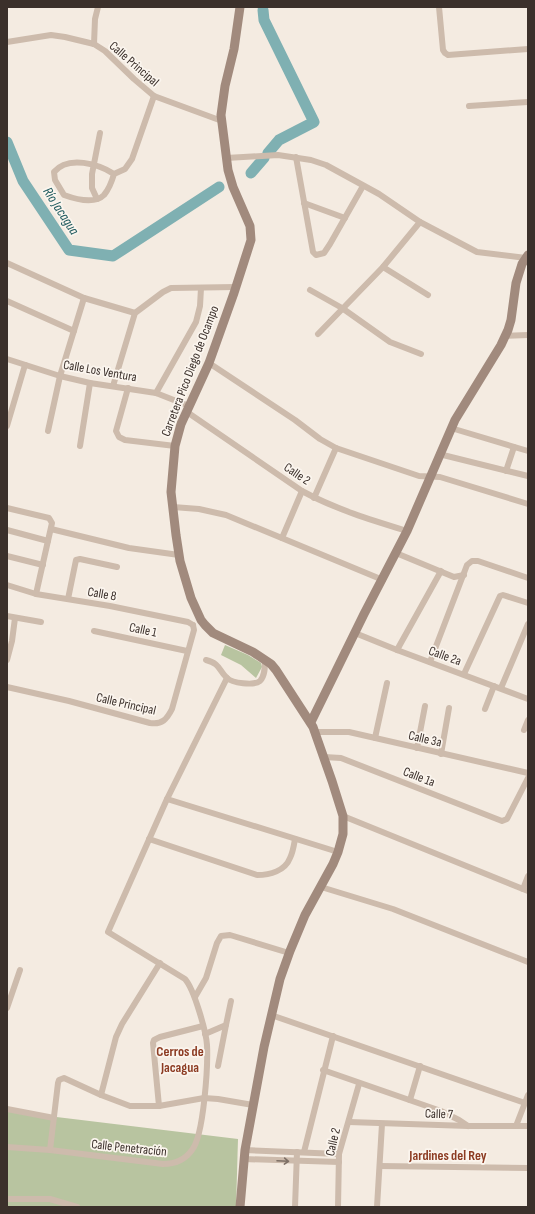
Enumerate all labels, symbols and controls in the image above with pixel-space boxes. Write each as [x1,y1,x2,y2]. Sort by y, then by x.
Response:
street label: Calle Principal [106,38,162,90]
water label: Río Jacagua [39,184,83,238]
street label: Carretera Pico Diego de Ocampo [158,303,222,439]
street label: Calle Los Ventura [62,357,138,385]
street label: Calle 2 [281,459,313,489]
street label: Calle 8 [86,584,118,604]
street label: Calle 1 [128,619,159,641]
street label: Calle 2a [426,643,464,669]
street label: Calle Principal [95,689,157,719]
street label: Calle 3a [407,727,443,751]
street label: Calle 1a [401,764,437,790]
district label: Cerros de Jacagua [156,1043,204,1076]
street label: Calle 7 [425,1106,454,1123]
street label: Calle 2 [322,1126,344,1158]
street label: Calle Penetración [90,1136,168,1160]
district label: Jardines del Rey [408,1147,487,1164]
one-way arrow [276,1157,289,1165]

